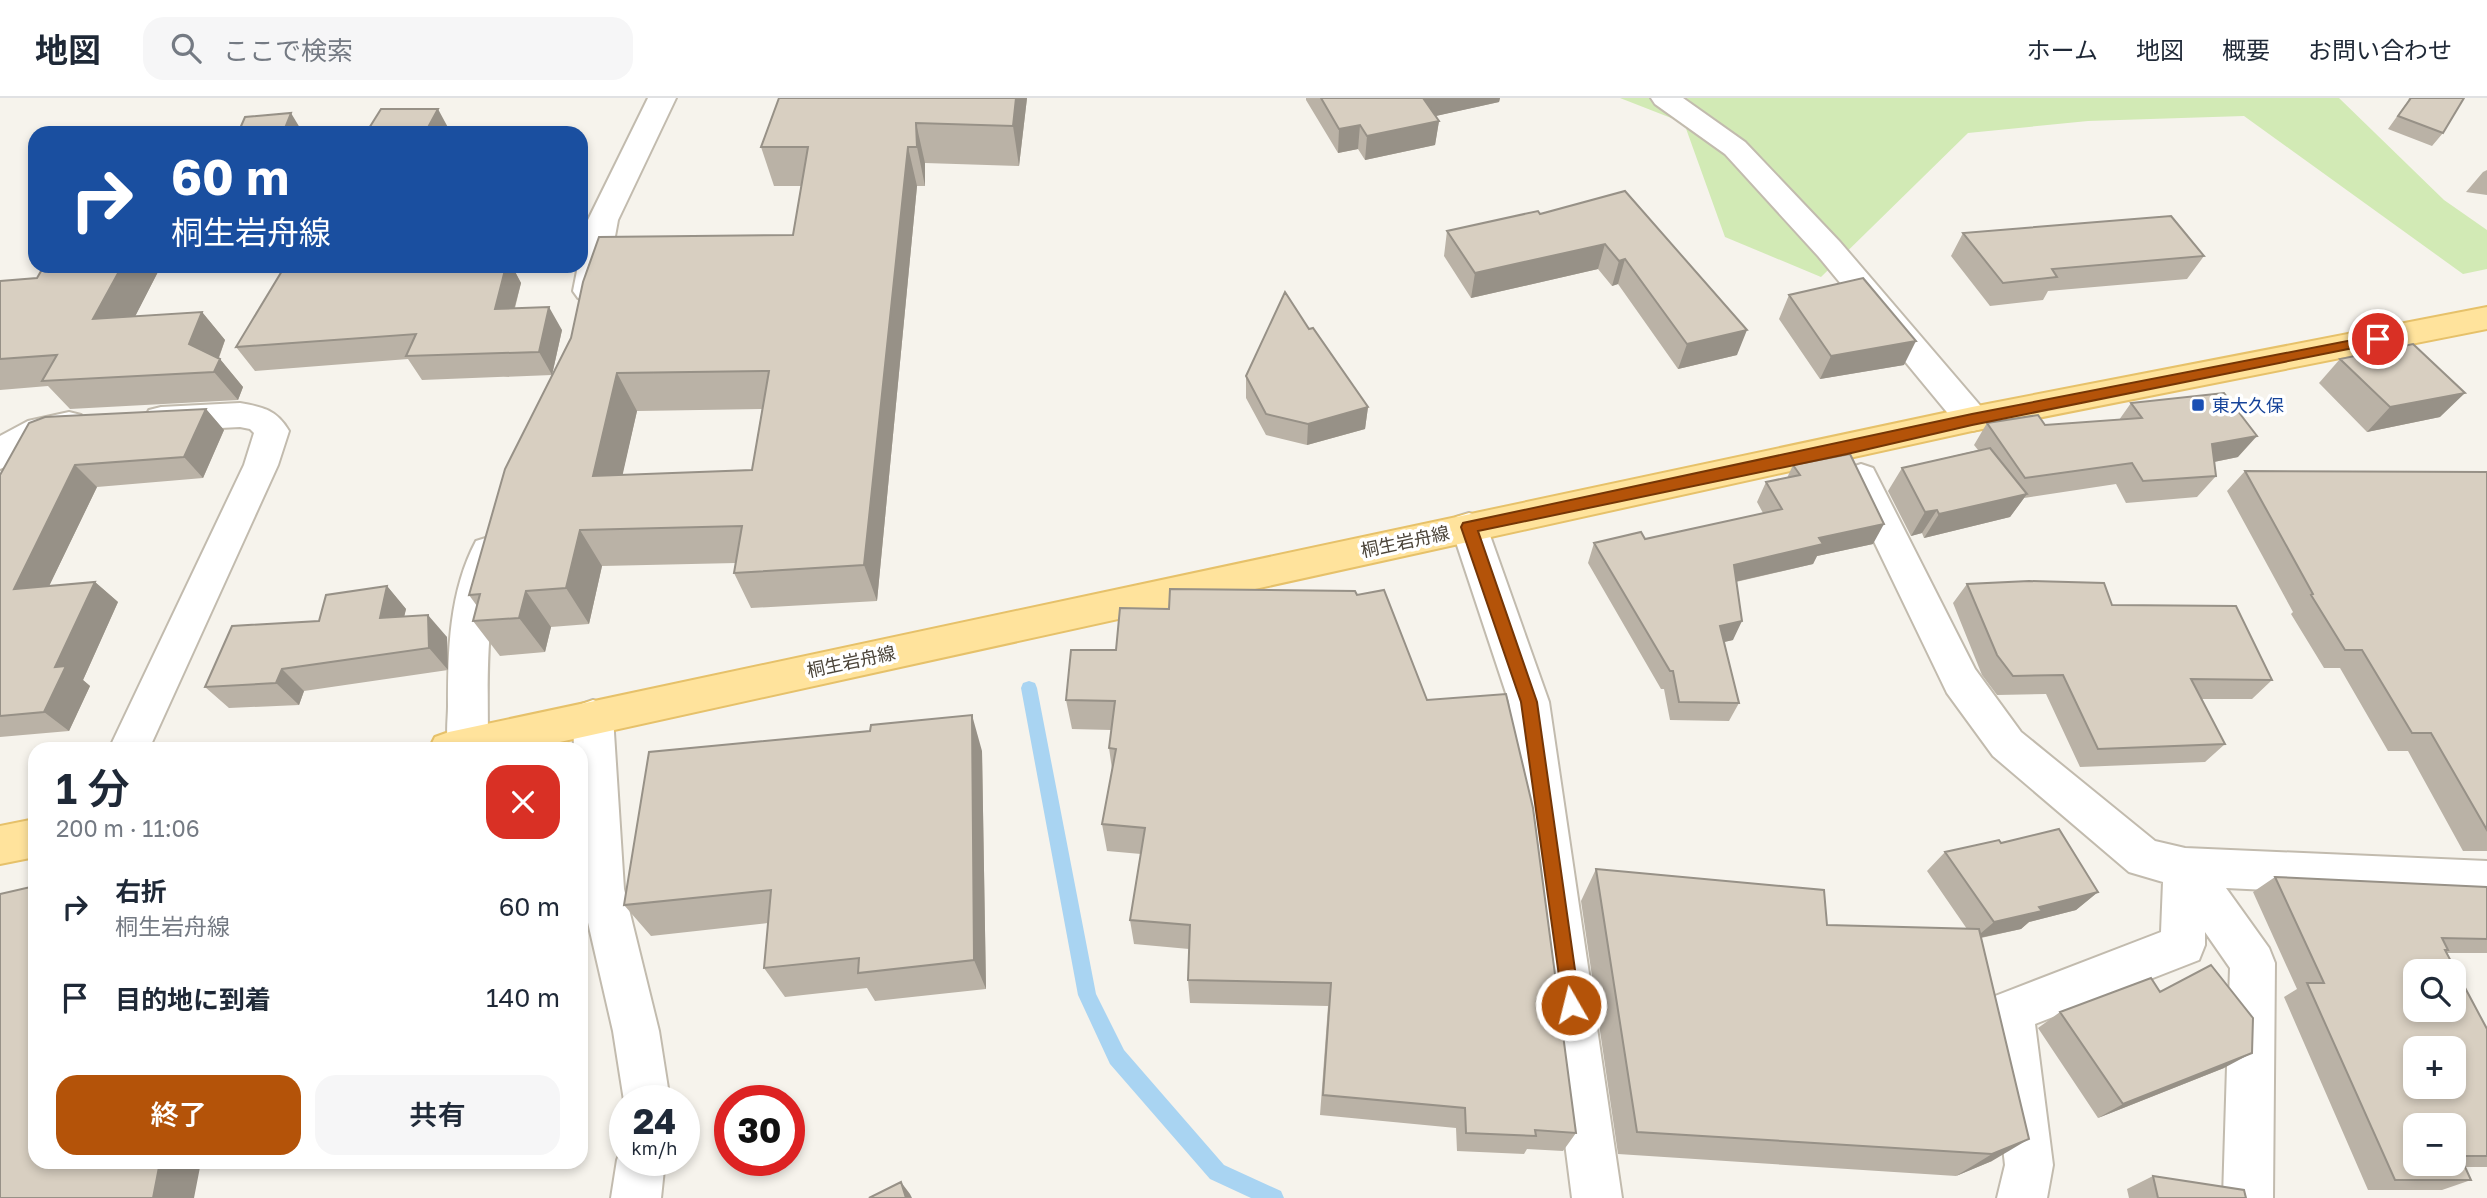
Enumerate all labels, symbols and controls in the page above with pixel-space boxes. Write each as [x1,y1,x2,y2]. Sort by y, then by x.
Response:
search box [143,17,633,80]
icon: search [167,29,205,67]
text: 地図 [35,30,101,69]
text: ここで検索 [223,35,353,66]
text: ホーム [2027,35,2098,64]
text: 地図 [2136,35,2184,64]
text: 概要 [2222,35,2270,64]
text: お問い合わせ [2308,35,2452,64]
text: 60 m [171,147,289,206]
icon: right [56,154,147,245]
text: 桐生岩舟線 [171,213,331,251]
pin [2348,309,2408,369]
icon: arrive [2359,320,2397,358]
place label: 東大久保 [2212,394,2284,416]
marker: 東大久保 [2190,397,2206,413]
street label: 桐生岩舟線 [1359,521,1451,561]
street label: 桐生岩舟線 [805,641,897,681]
text: 1 分 [56,763,130,813]
button: close [486,765,560,839]
text: 200 m · 11:06 [56,814,200,842]
text: 右折 [115,876,167,907]
icon: right [56,888,94,926]
text: 60 m [499,891,560,922]
text: 桐生岩舟線 [115,912,230,940]
map controls [2403,959,2466,1176]
button: search [2403,959,2466,1022]
position arrow [1534,968,1608,1042]
icon: arrive [56,979,94,1017]
text: 140 m [486,982,560,1013]
text: 目的地に到着 [115,984,271,1015]
button: + [2403,1036,2466,1099]
button: 終了 [56,1075,301,1155]
button: 共有 [315,1075,560,1155]
speed limit sign: 30 [714,1085,805,1176]
text: 24 [633,1100,676,1142]
button: − [2403,1113,2466,1176]
text: km/h [632,1137,677,1159]

